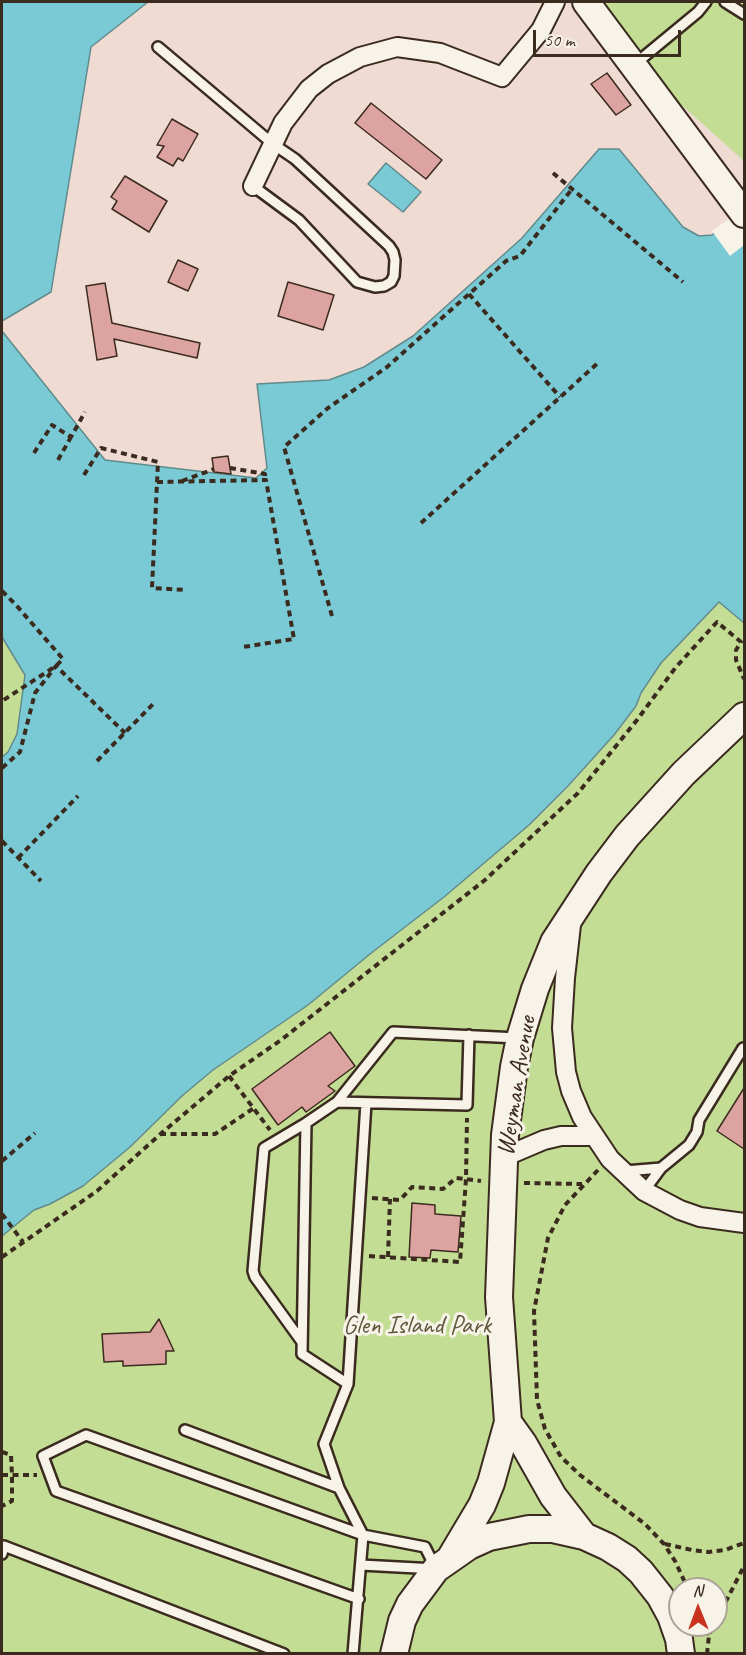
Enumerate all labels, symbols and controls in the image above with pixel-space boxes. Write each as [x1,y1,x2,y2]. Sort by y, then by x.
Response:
scale bar [536,18,684,56]
text: 50 m [544,29,575,51]
street label: Weyman Avenue [491,1014,543,1158]
park label: Glen Island Park [343,1310,491,1342]
north arrow [668,1577,728,1637]
text: N [693,1581,703,1601]

